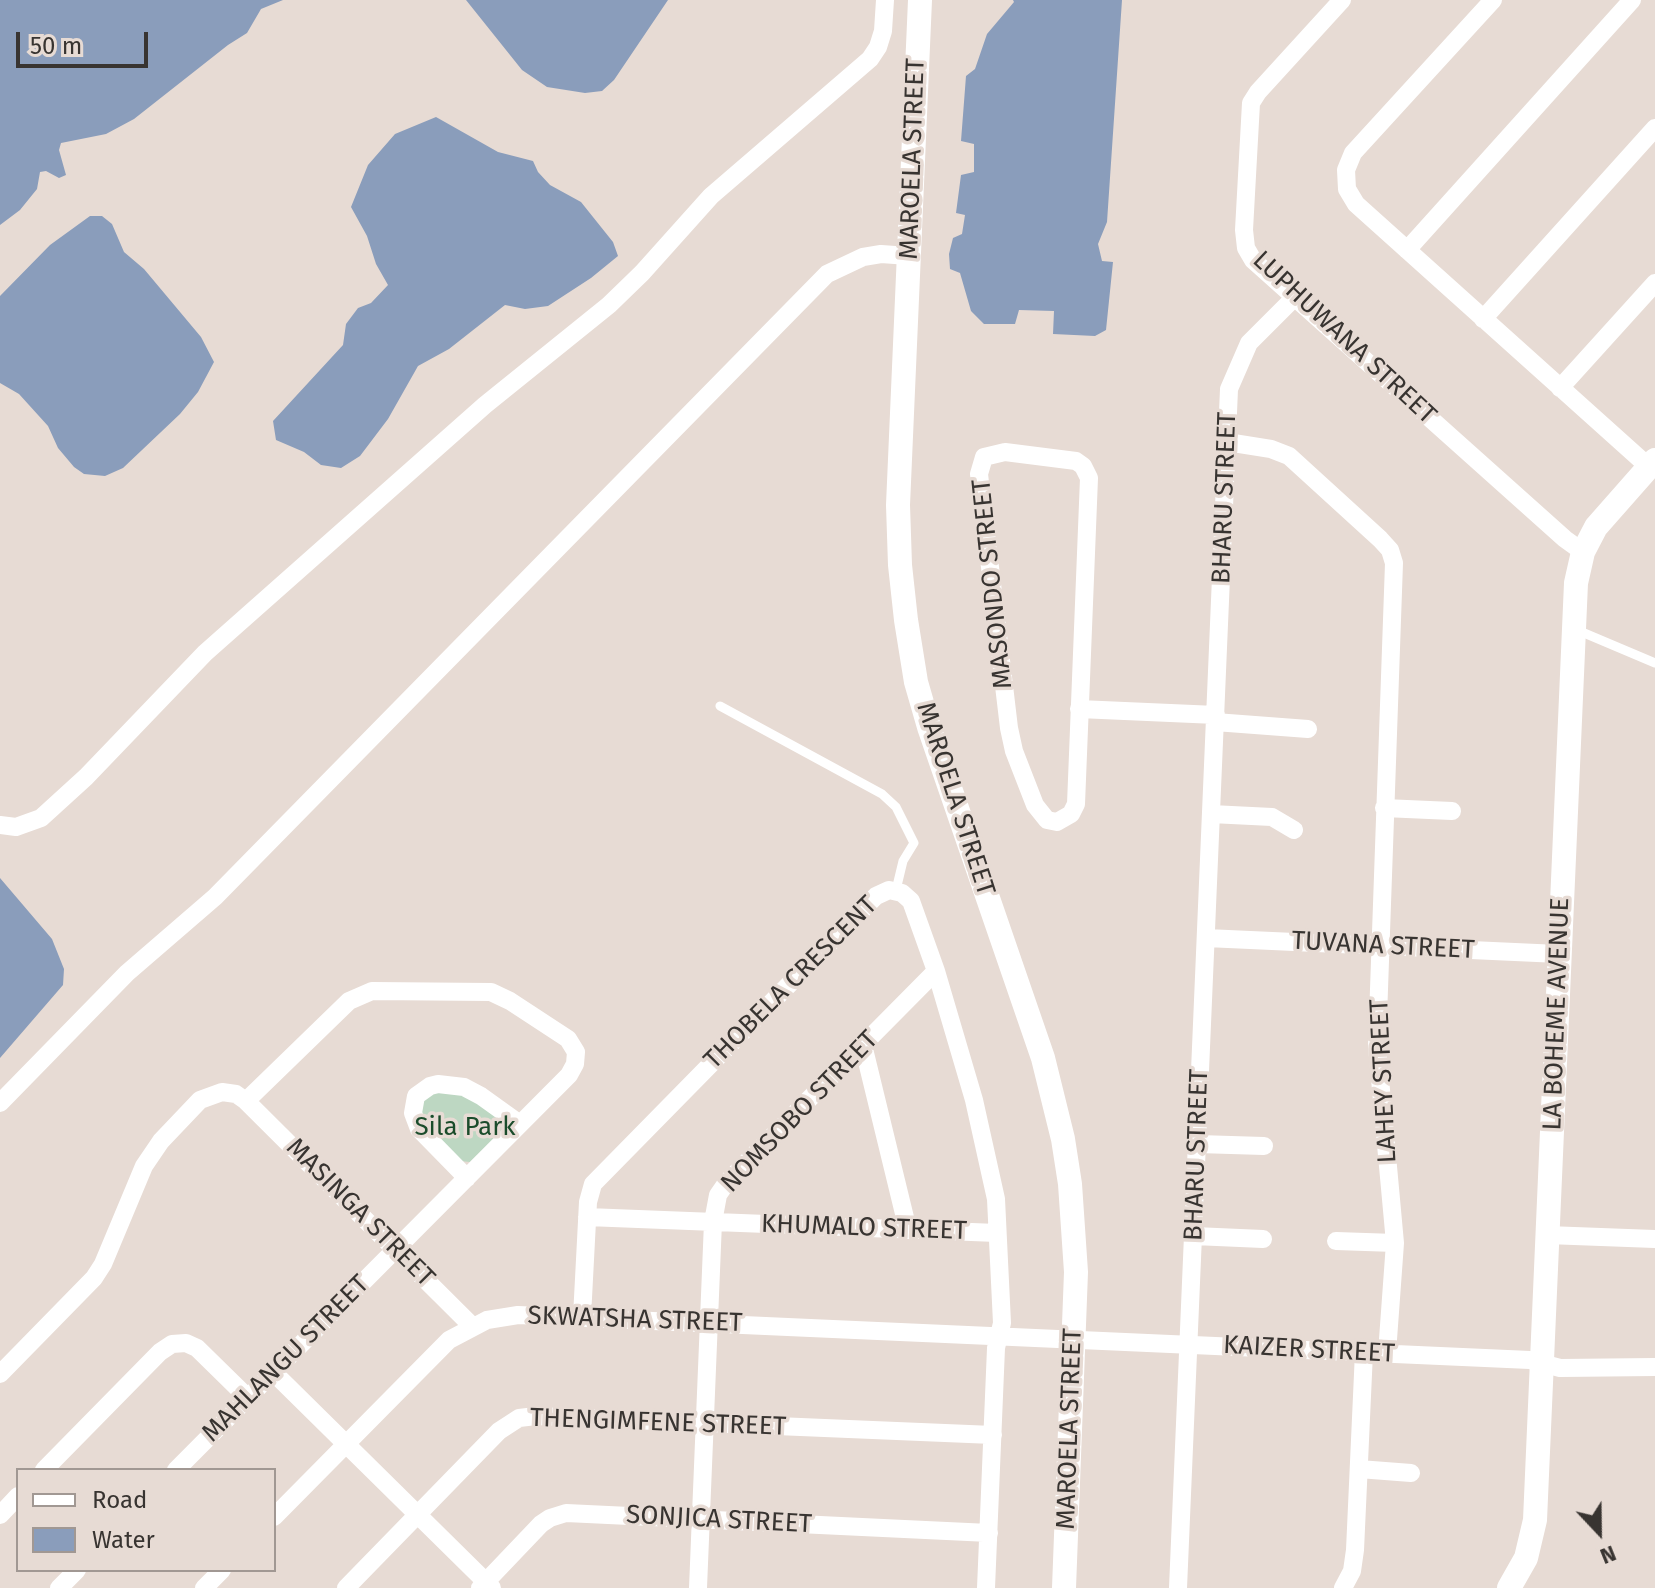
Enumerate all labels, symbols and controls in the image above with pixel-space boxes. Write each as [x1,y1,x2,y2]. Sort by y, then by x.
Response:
scale bar [20,16,152,66]
text: 50 m [30,32,82,60]
street label: MAROELA STREET [894,58,932,260]
street label: LUPHUWANA STREET [1246,245,1442,431]
street label: BHARU STREET [1206,411,1244,585]
street label: MASONDO STREET [966,478,1020,690]
street label: MAROELA STREET [909,698,1001,900]
street label: THOBELA CRESCENT [698,890,884,1076]
street label: LA BOHEME AVENUE [1537,897,1577,1131]
street label: TUVANA STREET [1291,926,1475,966]
street label: LAHEY STREET [1364,998,1404,1164]
street label: NOMSOBO STREET [715,1025,885,1199]
street label: BHARU STREET [1178,1068,1216,1242]
park label: Sila Park [414,1112,516,1144]
street label: MASINGA STREET [279,1132,441,1294]
street label: KHUMALO STREET [761,1209,967,1247]
street label: MAHLANGU STREET [196,1269,376,1449]
street label: SKWATSHA STREET [527,1301,743,1339]
street label: MAROELA STREET [1051,1328,1089,1530]
street label: KAIZER STREET [1222,1330,1396,1370]
street label: THENGIMFENE STREET [529,1403,787,1443]
legend [16,1468,276,1572]
text: Road [92,1486,147,1514]
north arrow [1559,1492,1639,1572]
street label: SONJICA STREET [625,1500,813,1540]
text: Water [92,1526,155,1554]
text: N [1596,1539,1620,1570]

